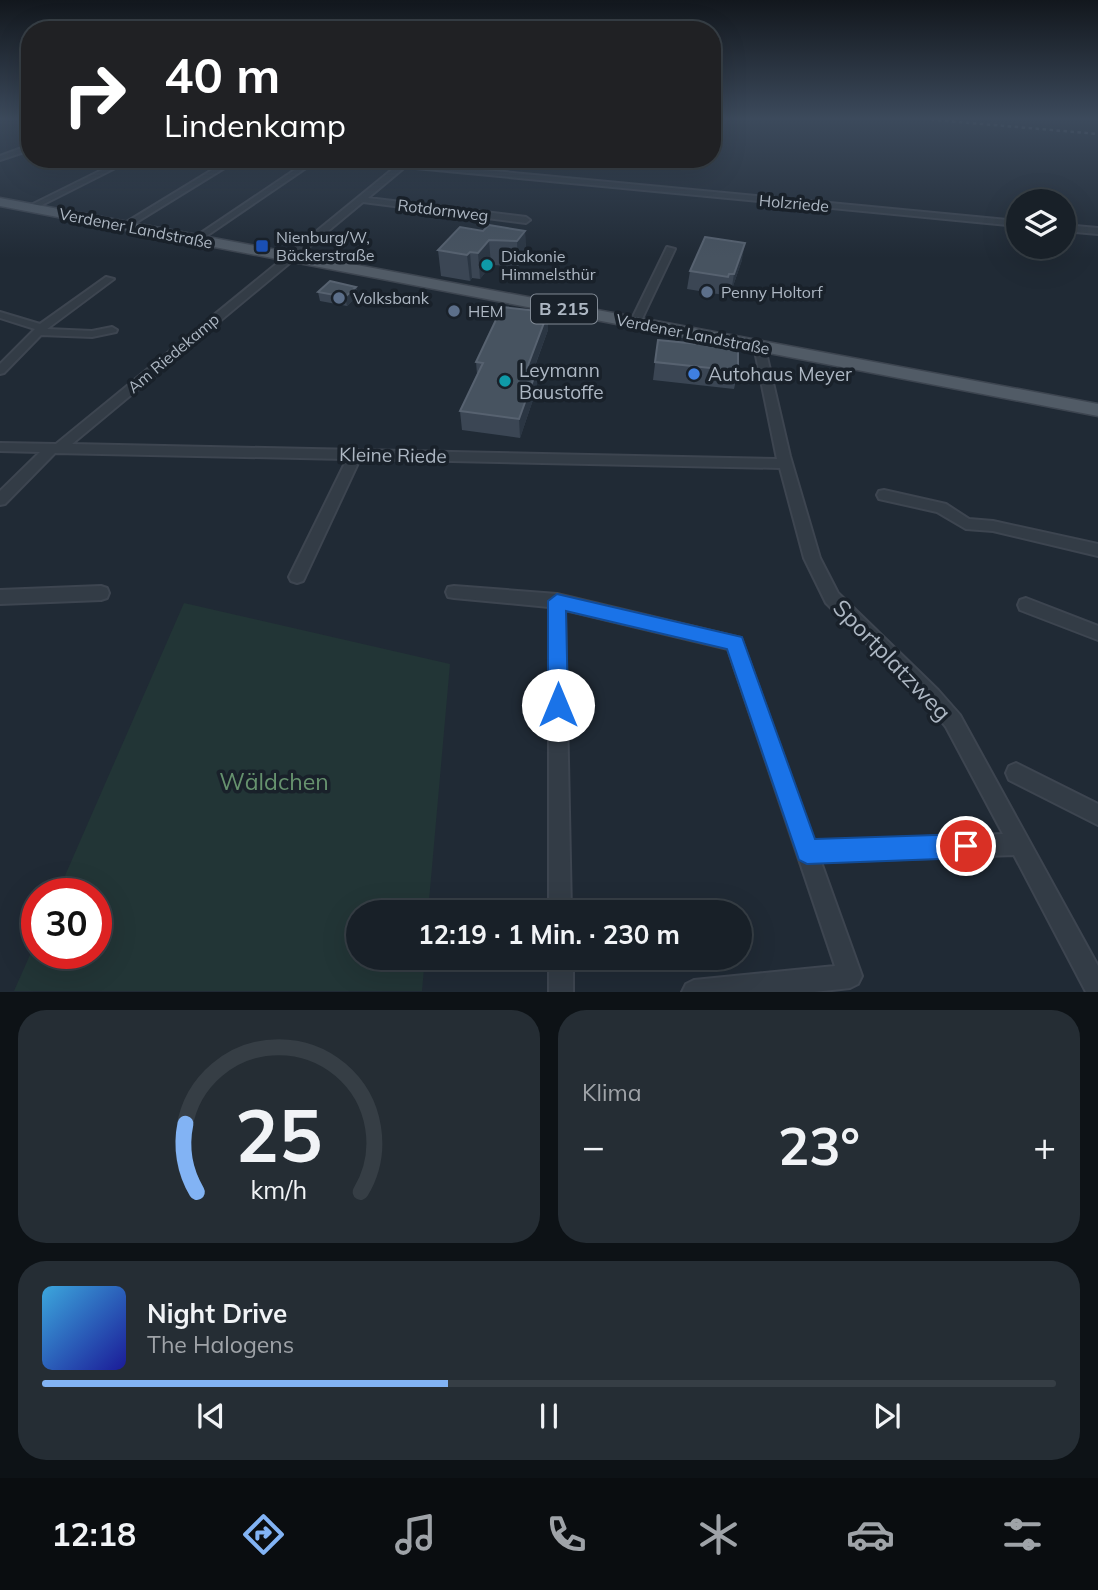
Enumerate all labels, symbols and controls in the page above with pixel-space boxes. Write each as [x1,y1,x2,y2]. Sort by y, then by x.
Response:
text: 40 m [164,44,280,105]
icon: right [49,49,140,140]
text: Lindenkamp [164,105,346,145]
map controls [1006,189,1076,259]
button: layers [1006,189,1076,259]
street label: Holzriede [758,190,830,216]
street label: Rotdornweg [396,195,490,225]
street label: Verdener Landstraße [58,203,214,253]
place label: Nienburg/W, Bäckerstraße [276,227,375,265]
marker: Nienburg/W, Bäckerstraße [254,238,270,254]
place label: Diakonie Himmelsthür [501,246,596,284]
marker: Diakonie Himmelsthür [479,257,495,273]
place label: Penny Holtorf [721,282,823,302]
marker: Penny Holtorf [699,284,715,300]
place label: Volksbank [353,288,430,308]
marker: Volksbank [331,290,347,306]
road number: B 215 [531,295,597,324]
place label: HEM [468,301,503,321]
marker: HEM [446,303,462,319]
street label: Am Riedekamp [123,309,223,397]
street label: Verdener Landstraße [615,309,771,359]
place label: Leymann Baustoffe [519,358,604,404]
place label: Autohaus Meyer [708,362,852,386]
marker: Autohaus Meyer [686,366,702,382]
marker: Leymann Baustoffe [497,373,513,389]
street label: Kleine Riede [339,442,447,468]
street label: Sportplatzweg [827,593,957,726]
position arrow [521,668,595,742]
park label: Wäldchen [219,767,329,796]
pin [936,816,996,876]
icon: arrive [947,827,985,865]
speed limit sign: 30 [21,878,112,969]
text: 12:19 · 1 Min. · 230 m [418,918,680,951]
text: Klima [582,1078,642,1107]
text: 25 [235,1090,323,1181]
text: 23° [778,1113,860,1178]
text: − [582,1122,605,1170]
text: + [1033,1122,1056,1170]
text: km/h [251,1174,307,1205]
text: Night Drive [147,1297,287,1330]
text: The Halogens [147,1330,294,1359]
icon: previous [192,1397,230,1435]
icon: pause [530,1397,568,1435]
icon: next [868,1397,906,1435]
icon: directions [239,1510,288,1559]
icon: music [391,1510,440,1559]
icon: phone [542,1510,591,1559]
icon: climate [694,1510,743,1559]
icon: car [846,1510,895,1559]
icon: filters [998,1510,1047,1559]
text: 12:18 [51,1514,136,1554]

